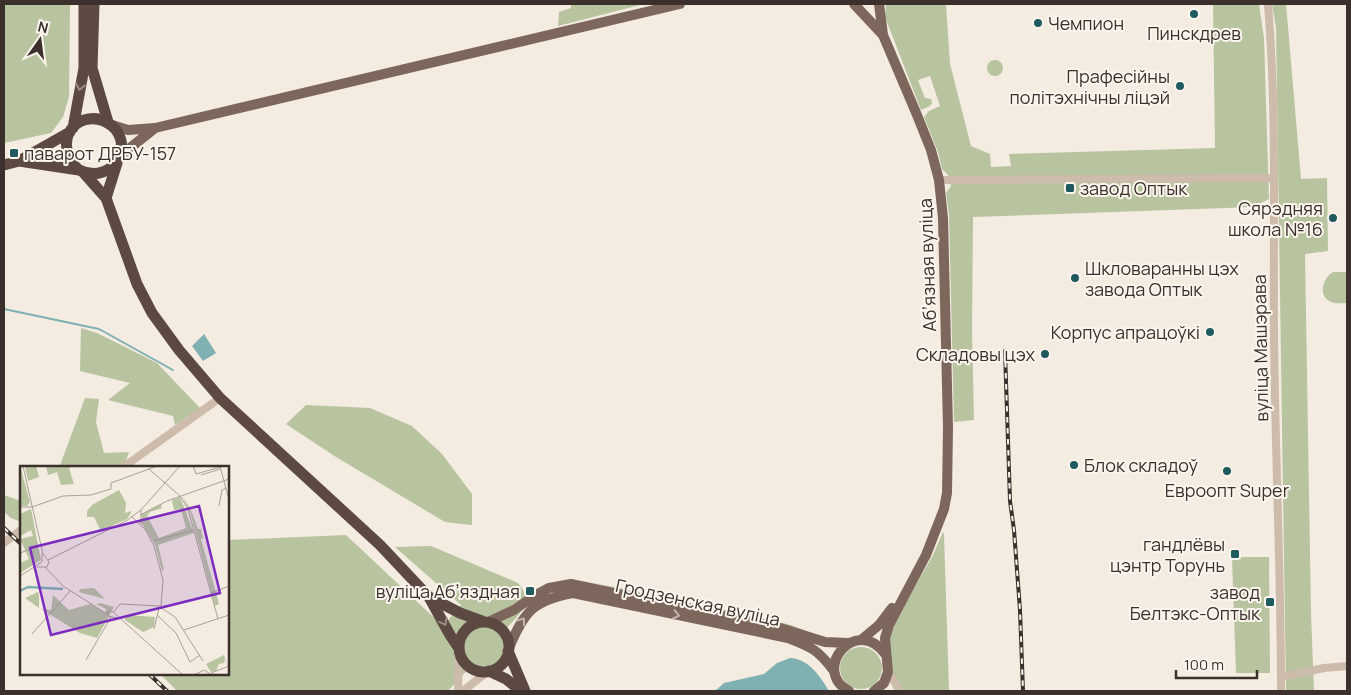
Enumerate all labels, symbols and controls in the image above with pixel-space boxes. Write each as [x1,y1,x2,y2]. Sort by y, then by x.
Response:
marker: Пинскдрев [1188,8,1200,20]
place label: Чемпион [1048,11,1124,35]
north arrow [15,15,65,65]
text: N [36,16,50,37]
marker: Чемпион [1032,17,1044,29]
place label: Пинскдрев [1147,21,1241,45]
place label: Прафесійны політэхнічны ліцэй [1010,64,1170,109]
marker: Прафесійны політэхнічны ліцэй [1174,80,1186,92]
one-way arrow [76,83,86,92]
place label: паварот ДРБУ-157 [24,141,176,165]
marker: паварот ДРБУ-157 [8,147,20,159]
place label: завод Оптык [1080,176,1188,200]
marker: завод Оптык [1064,182,1076,194]
place label: Сярэдняя школа №16 [1228,196,1323,241]
street label: Абʼязная вуліца [913,198,941,332]
marker: Сярэдняя школа №16 [1327,212,1339,224]
place label: Шкловаранны цэх завода Оптык [1085,256,1239,301]
marker: Шкловаранны цэх завода Оптык [1069,272,1081,284]
street label: вуліца Машэрава [1247,274,1273,422]
place label: Корпус апрацоўкі [1051,320,1200,344]
marker: Корпус апрацоўкі [1204,326,1216,338]
place label: Складовы цэх [916,342,1036,366]
marker: Складовы цэх [1039,348,1051,360]
place label: Блок складоў [1084,453,1199,477]
marker: Блок складоў [1068,459,1080,471]
marker: Евроопт Super [1221,465,1233,477]
inset map [20,466,229,675]
place label: Евроопт Super [1165,478,1290,502]
place label: гандлёвы цэнтр Торунь [1110,532,1225,577]
marker: гандлёвы цэнтр Торунь [1229,548,1241,560]
street label: Гродзенская вуліца [613,573,783,631]
place label: вуліца Абʼяздная [376,579,520,603]
place label: завод Белтэкс-Оптык [1130,580,1261,625]
marker: вуліца Абʼяздная [524,585,536,597]
marker: завод Белтэкс-Оптык [1264,596,1276,608]
one-way arrow [672,609,681,620]
one-way arrow [437,617,447,626]
one-way arrow [516,618,525,627]
scale bar [1176,648,1257,680]
text: 100 m [1184,654,1224,675]

